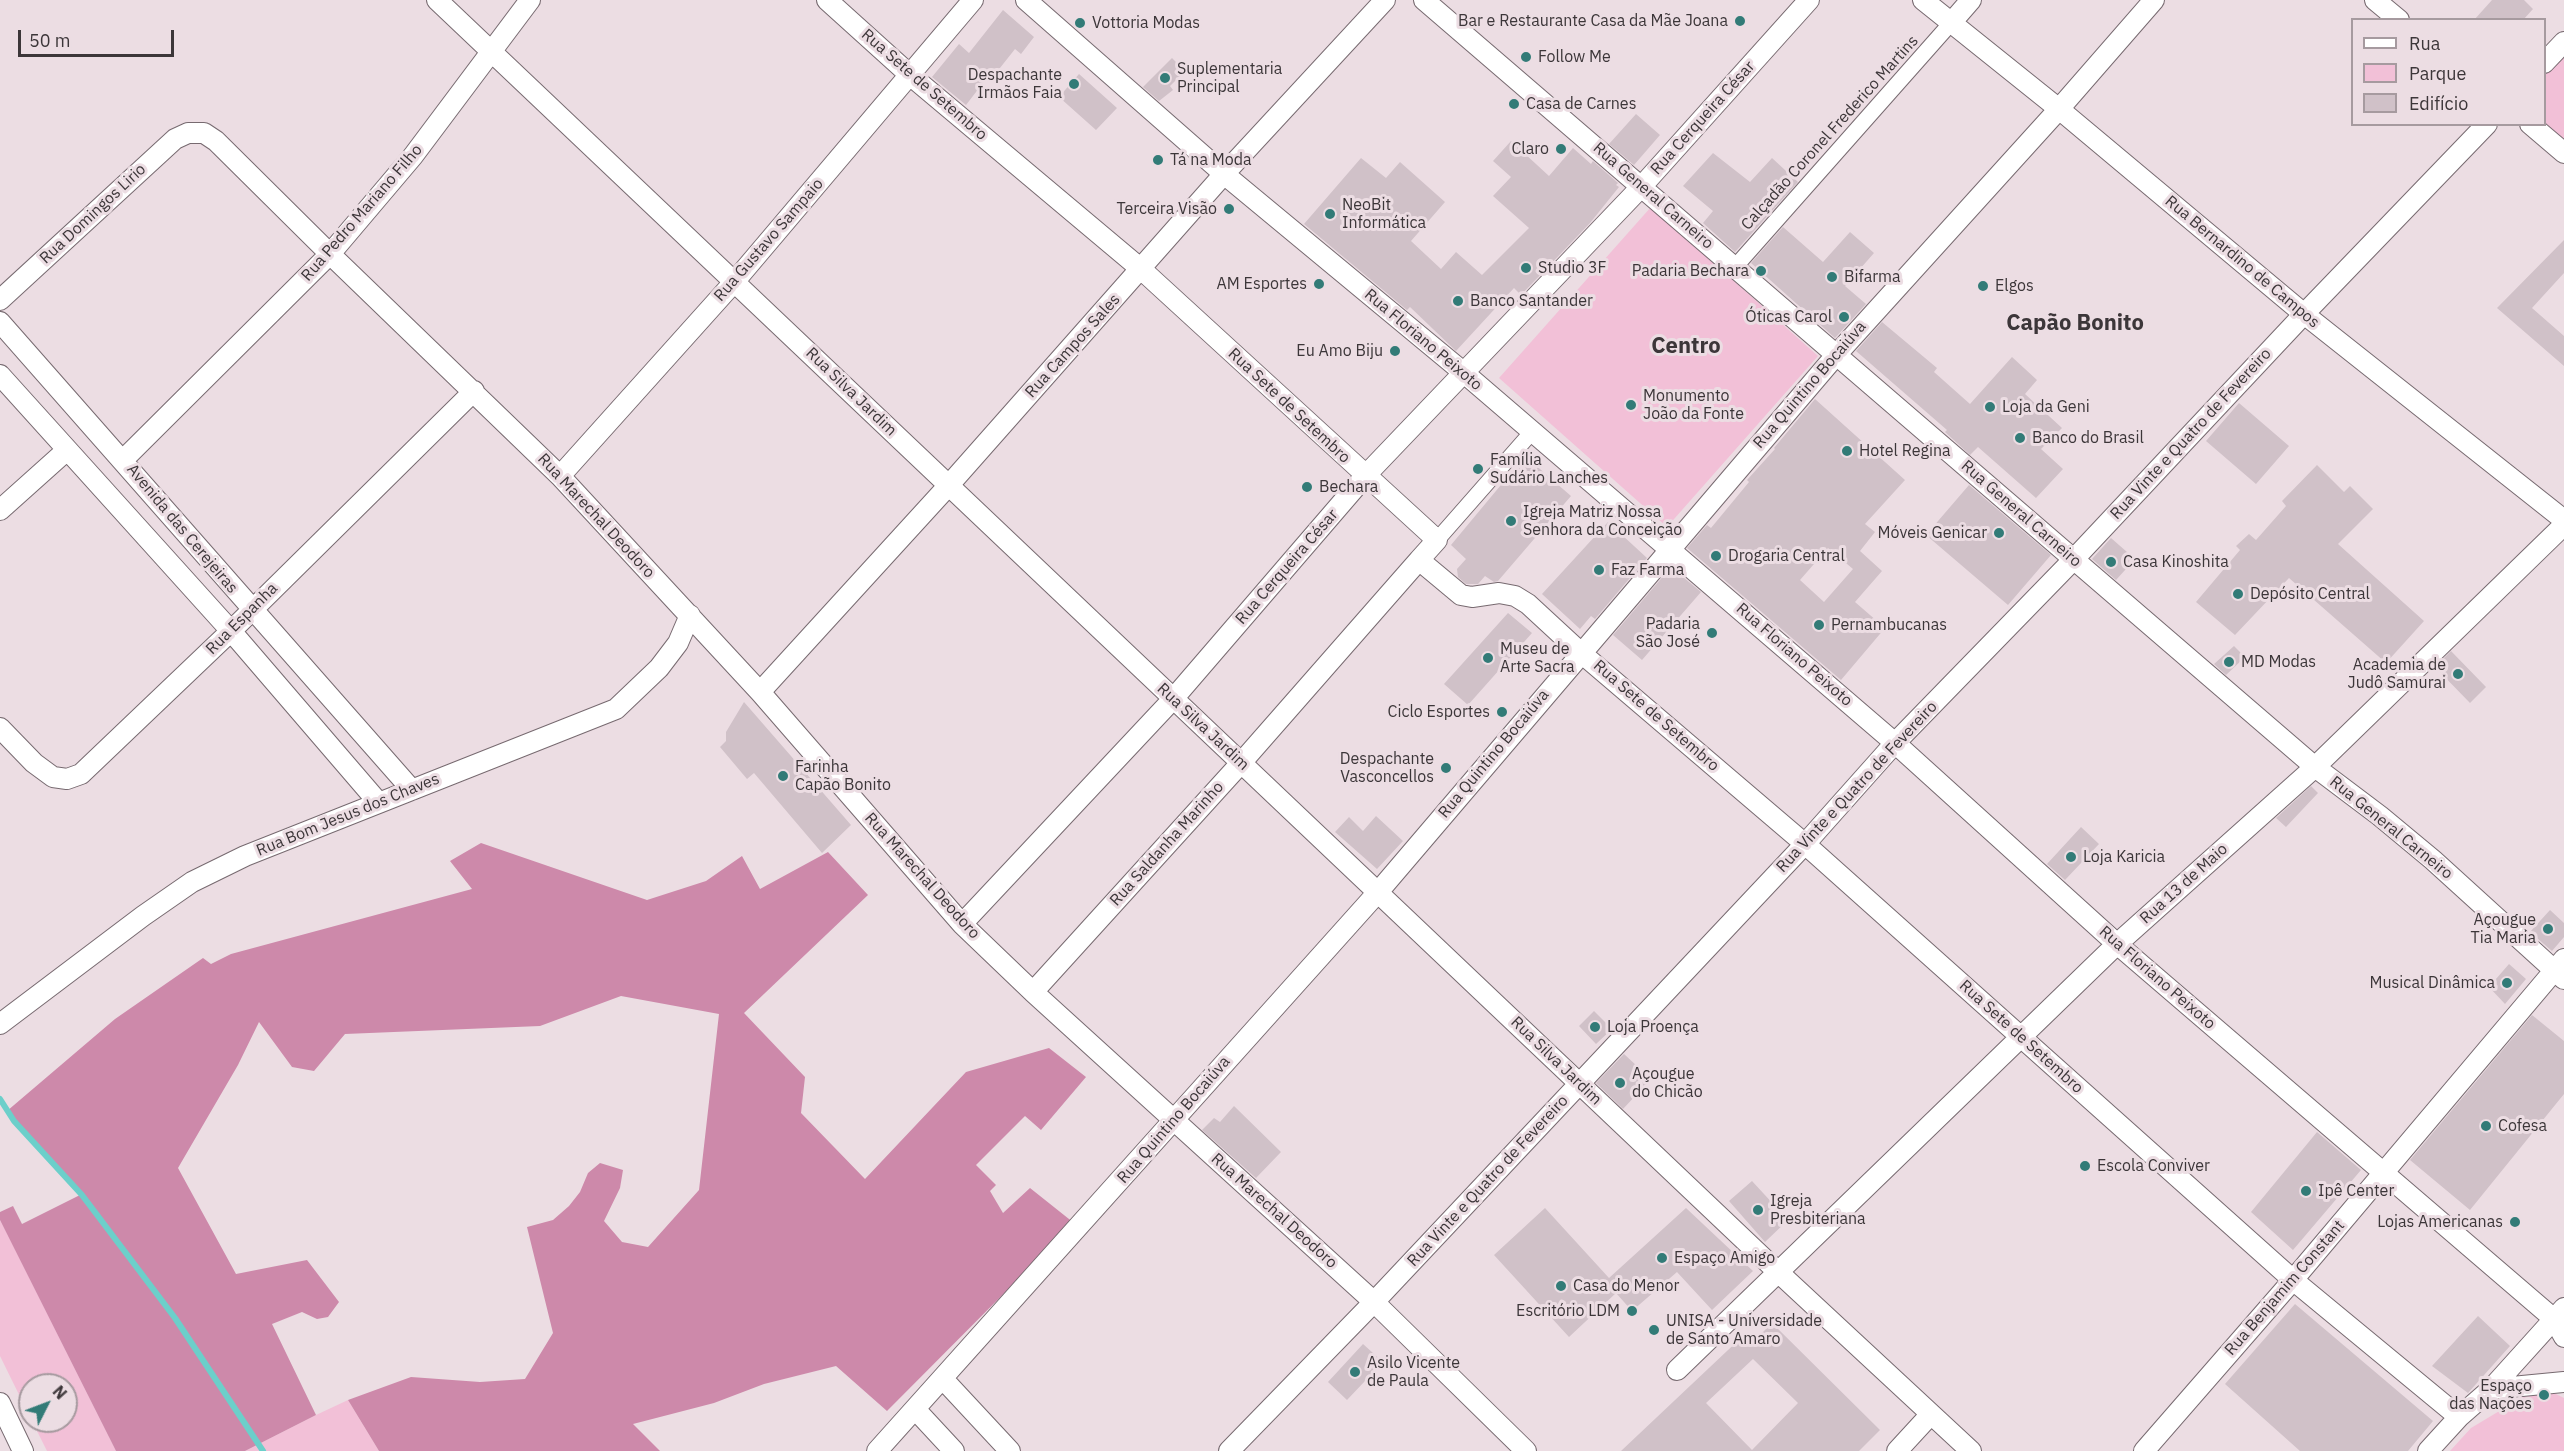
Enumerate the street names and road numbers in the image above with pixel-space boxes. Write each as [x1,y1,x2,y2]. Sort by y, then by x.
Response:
street label: Rua Sete de Setembro [857,25,991,145]
street label: Calçadão Coronel Frederico Martins [1737,32,1923,234]
street label: Rua Cerqueira César [1647,57,1759,179]
street label: Rua General Carneiro [1589,139,1717,253]
street label: Rua Pedro Mariano Filho [297,141,427,285]
street label: Rua Domingos Lirio [36,160,150,268]
street label: Rua Gustavo Sampaio [710,175,828,305]
street label: Rua Bernardino de Campos [2161,192,2323,332]
street label: Rua Floriano Peixoto [1360,285,1486,395]
street label: Rua Campos Sales [1021,290,1125,402]
street label: Rua Quintino Bocaiúva [1750,318,1870,452]
street label: Rua Silva Jardim [802,344,900,440]
street label: Rua Sete de Setembro [1224,344,1354,468]
street label: Rua Vinte e Quatro de Fevereiro [2107,344,2275,524]
street label: Rua Marechal Deodoro [533,450,659,582]
street label: Rua General Carneiro [1957,457,2085,571]
street label: Avenida das Cerejeiras [122,460,242,598]
street label: Rua Cerqueira César [1232,505,1342,629]
street label: Rua Espanha [202,579,282,659]
street label: Rua Floriano Peixoto [1732,599,1856,711]
street label: Rua Sete de Setembro [1589,656,1723,776]
street label: Rua Silva Jardim [1153,679,1253,775]
street label: Rua Quintino Bocaiúva [1435,686,1553,822]
street label: Rua Vinte e Quatro de Fevereiro [1773,697,1941,877]
street label: Rua Bom Jesus dos Chaves [254,769,442,861]
street label: Rua General Carneiro [2326,772,2456,884]
street label: Rua Saldanha Marinho [1106,778,1228,910]
street label: Rua Marechal Deodoro [860,809,984,943]
street label: Rua 13 de Maio [2136,840,2232,928]
street label: Rua Floriano Peixoto [2095,922,2219,1034]
street label: Rua Sete de Setembro [1955,976,2087,1098]
street label: Rua Silva Jardim [1507,1013,1605,1109]
street label: Rua Quintino Bocaiúva [1114,1053,1234,1187]
street label: Rua Vinte e Quatro de Fevereiro [1404,1091,1572,1271]
street label: Rua Marechal Deodoro [1207,1149,1341,1273]
street label: Rua Benjamim Constant [2221,1217,2349,1359]

